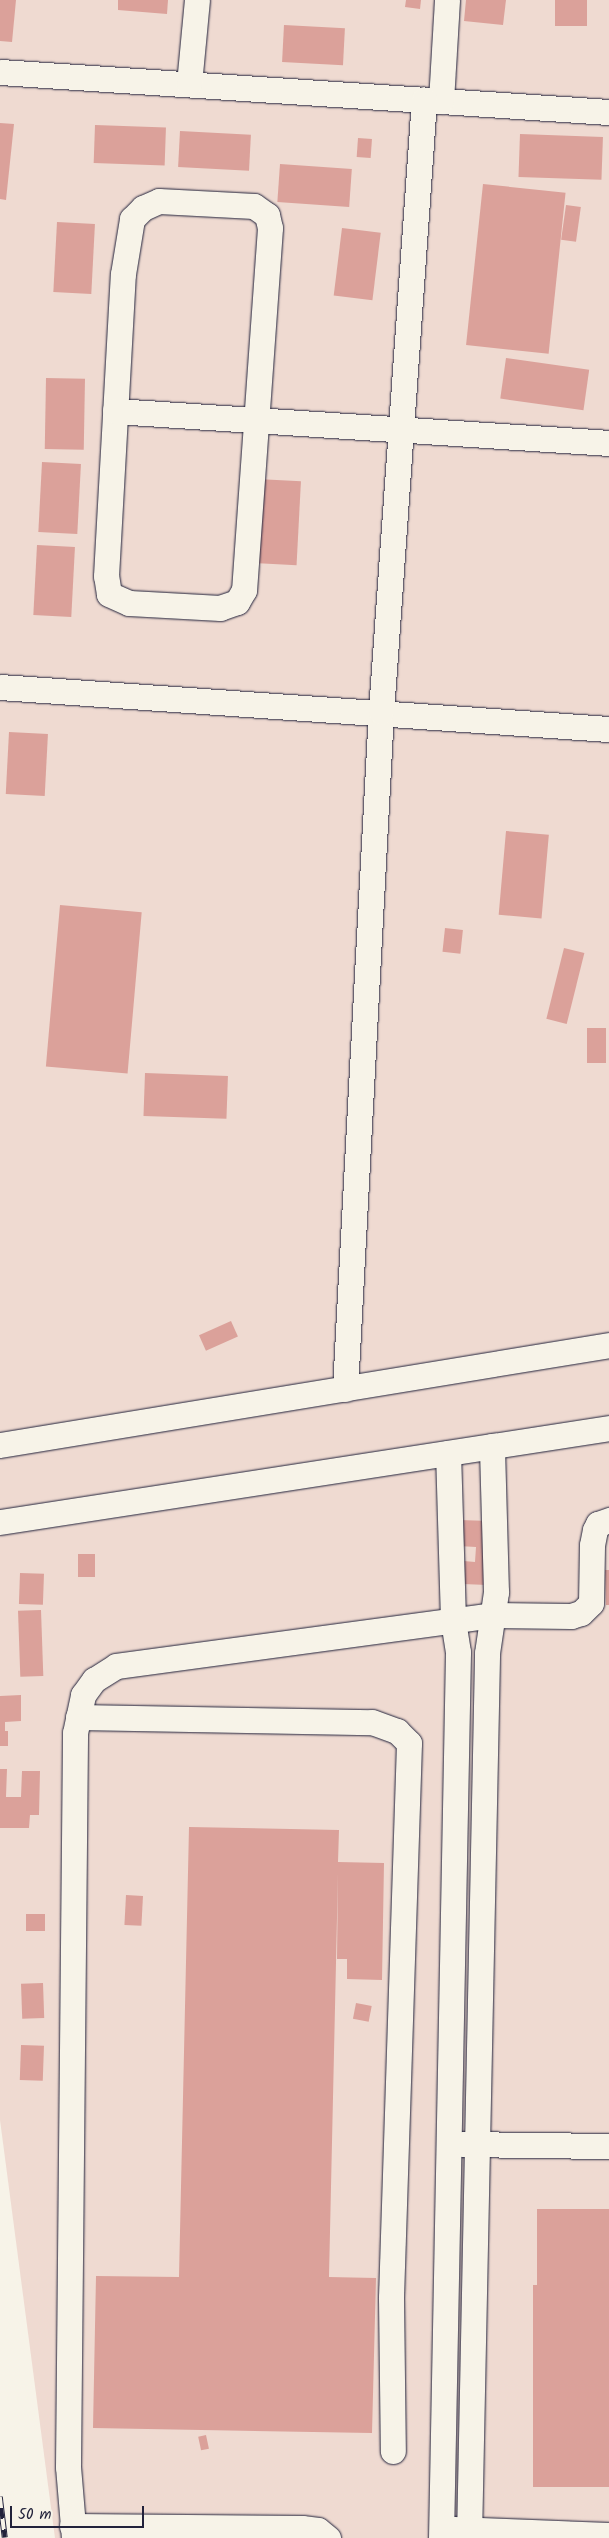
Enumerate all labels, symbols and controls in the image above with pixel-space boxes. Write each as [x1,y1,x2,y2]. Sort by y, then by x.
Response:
scale bar [12,2496,146,2528]
text: 50 m [18,2503,52,2527]

